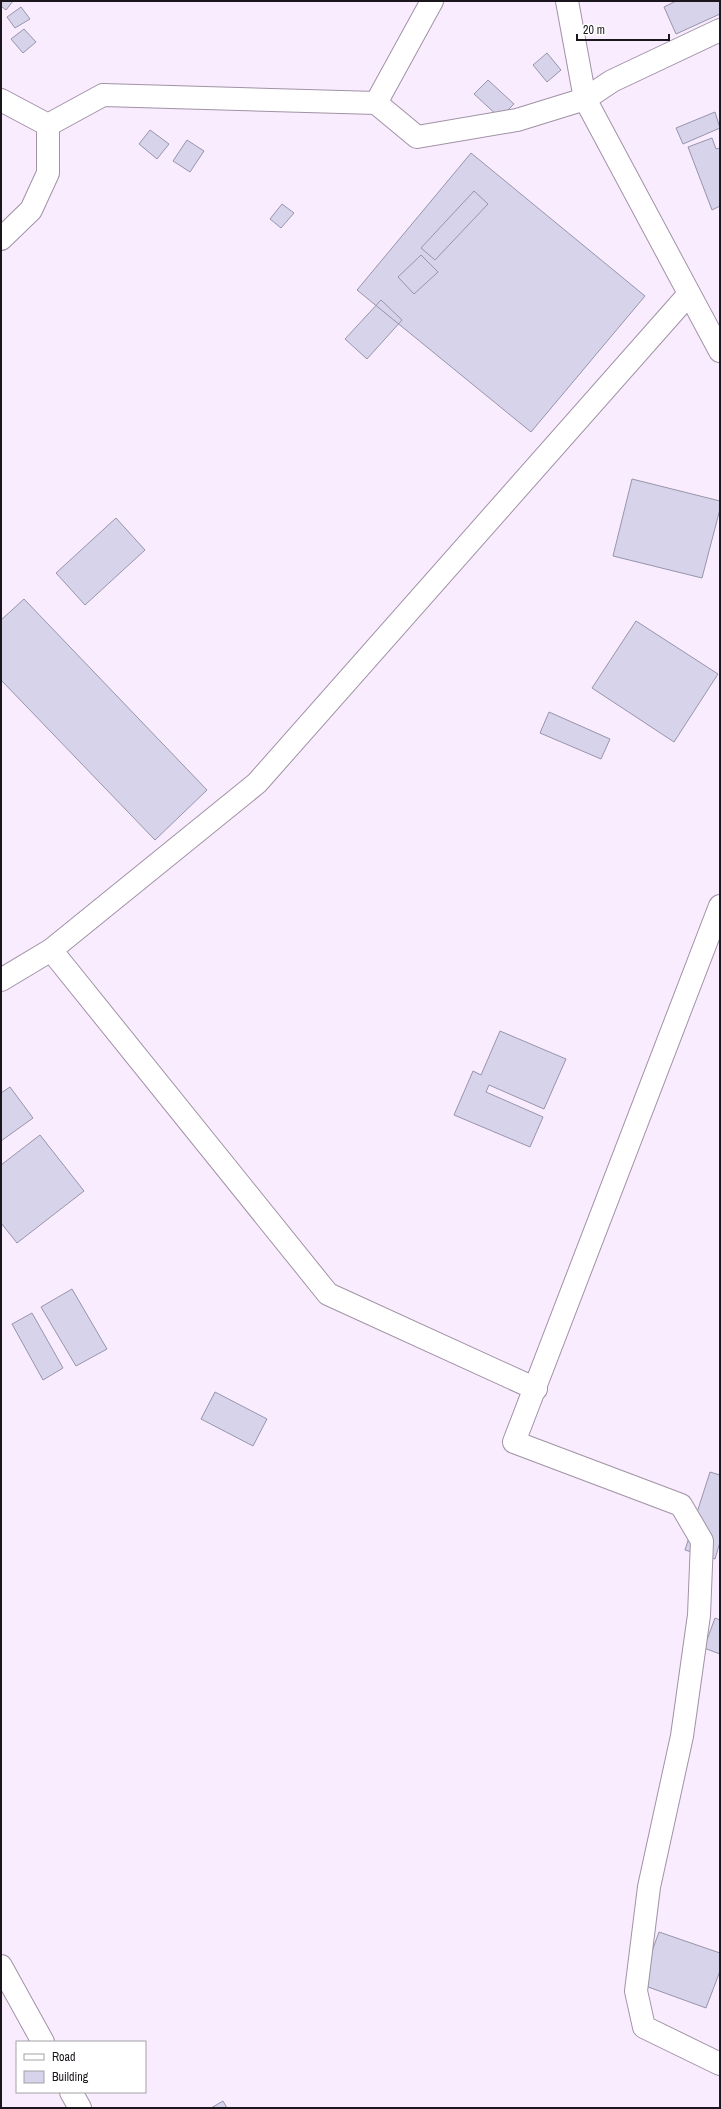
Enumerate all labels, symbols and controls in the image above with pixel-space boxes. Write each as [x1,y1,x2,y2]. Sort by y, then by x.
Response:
scale bar [577,16,669,42]
text: 20 m [583,22,605,38]
legend [16,2041,146,2093]
text: Road [52,2049,76,2065]
text: Building [52,2069,89,2085]

